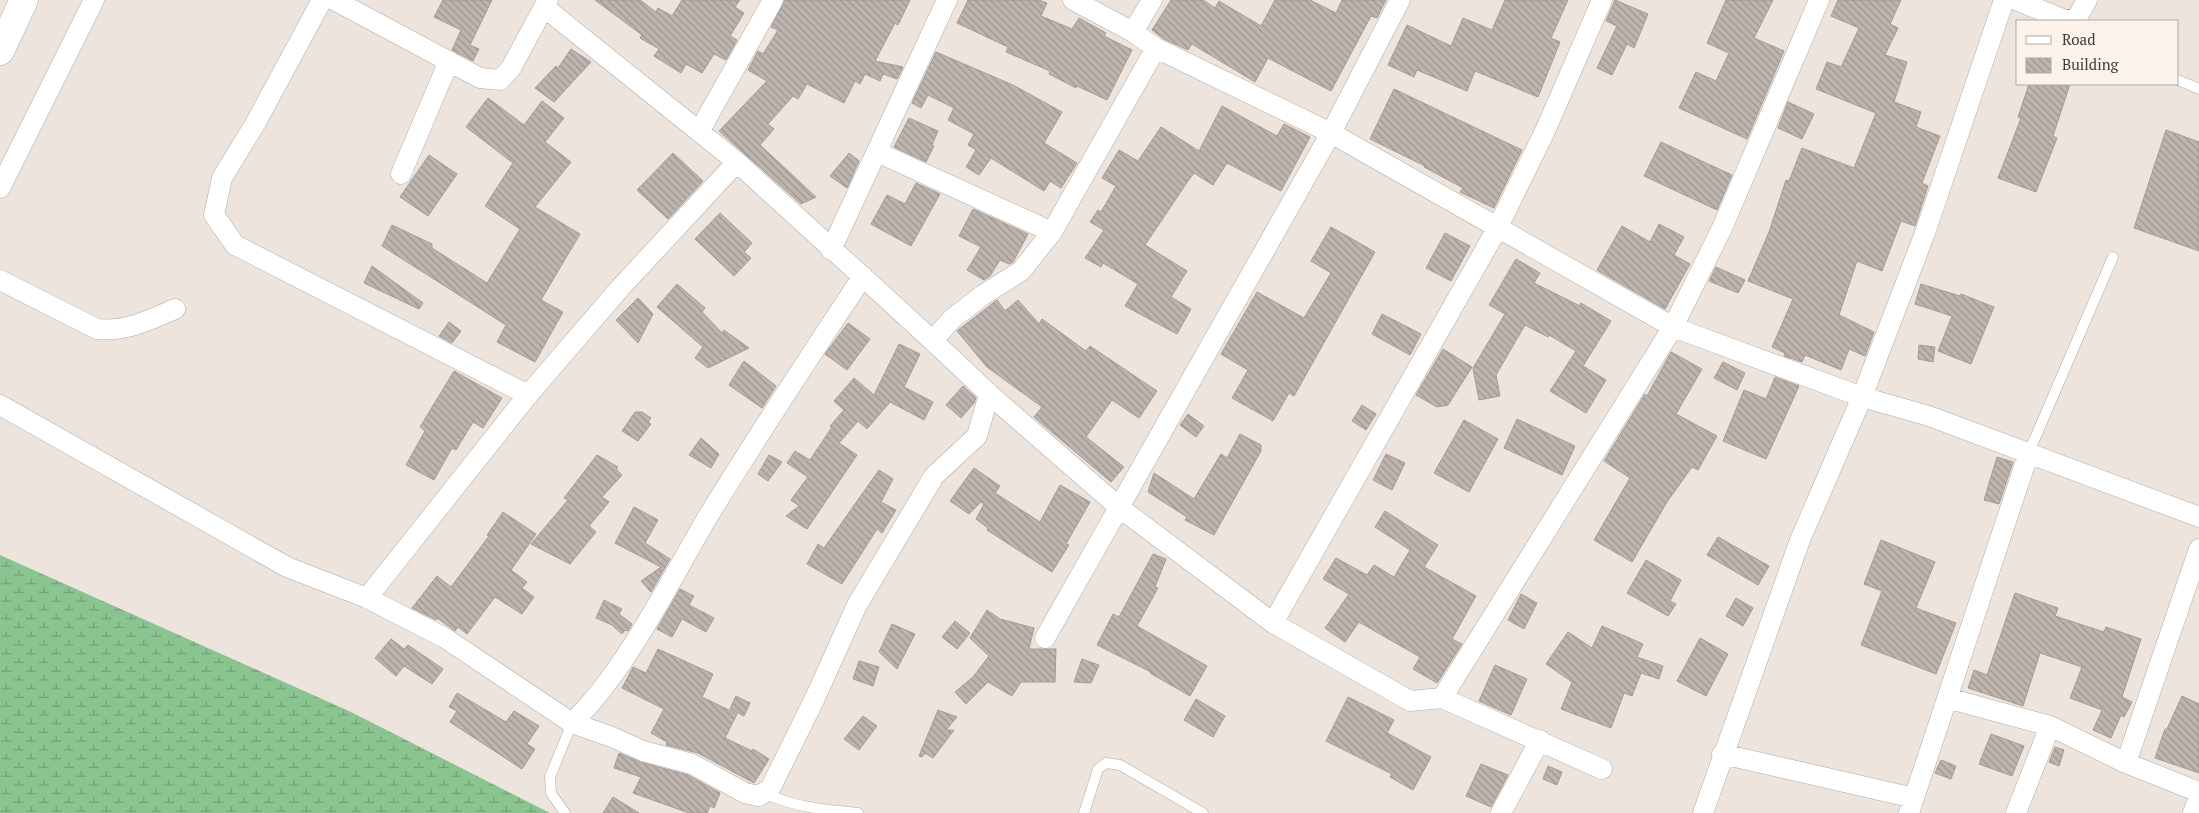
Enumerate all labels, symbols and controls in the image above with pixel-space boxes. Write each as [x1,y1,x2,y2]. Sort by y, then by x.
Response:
legend [2016,20,2179,85]
text: Road [2062,29,2095,49]
text: Building [2062,54,2120,74]

